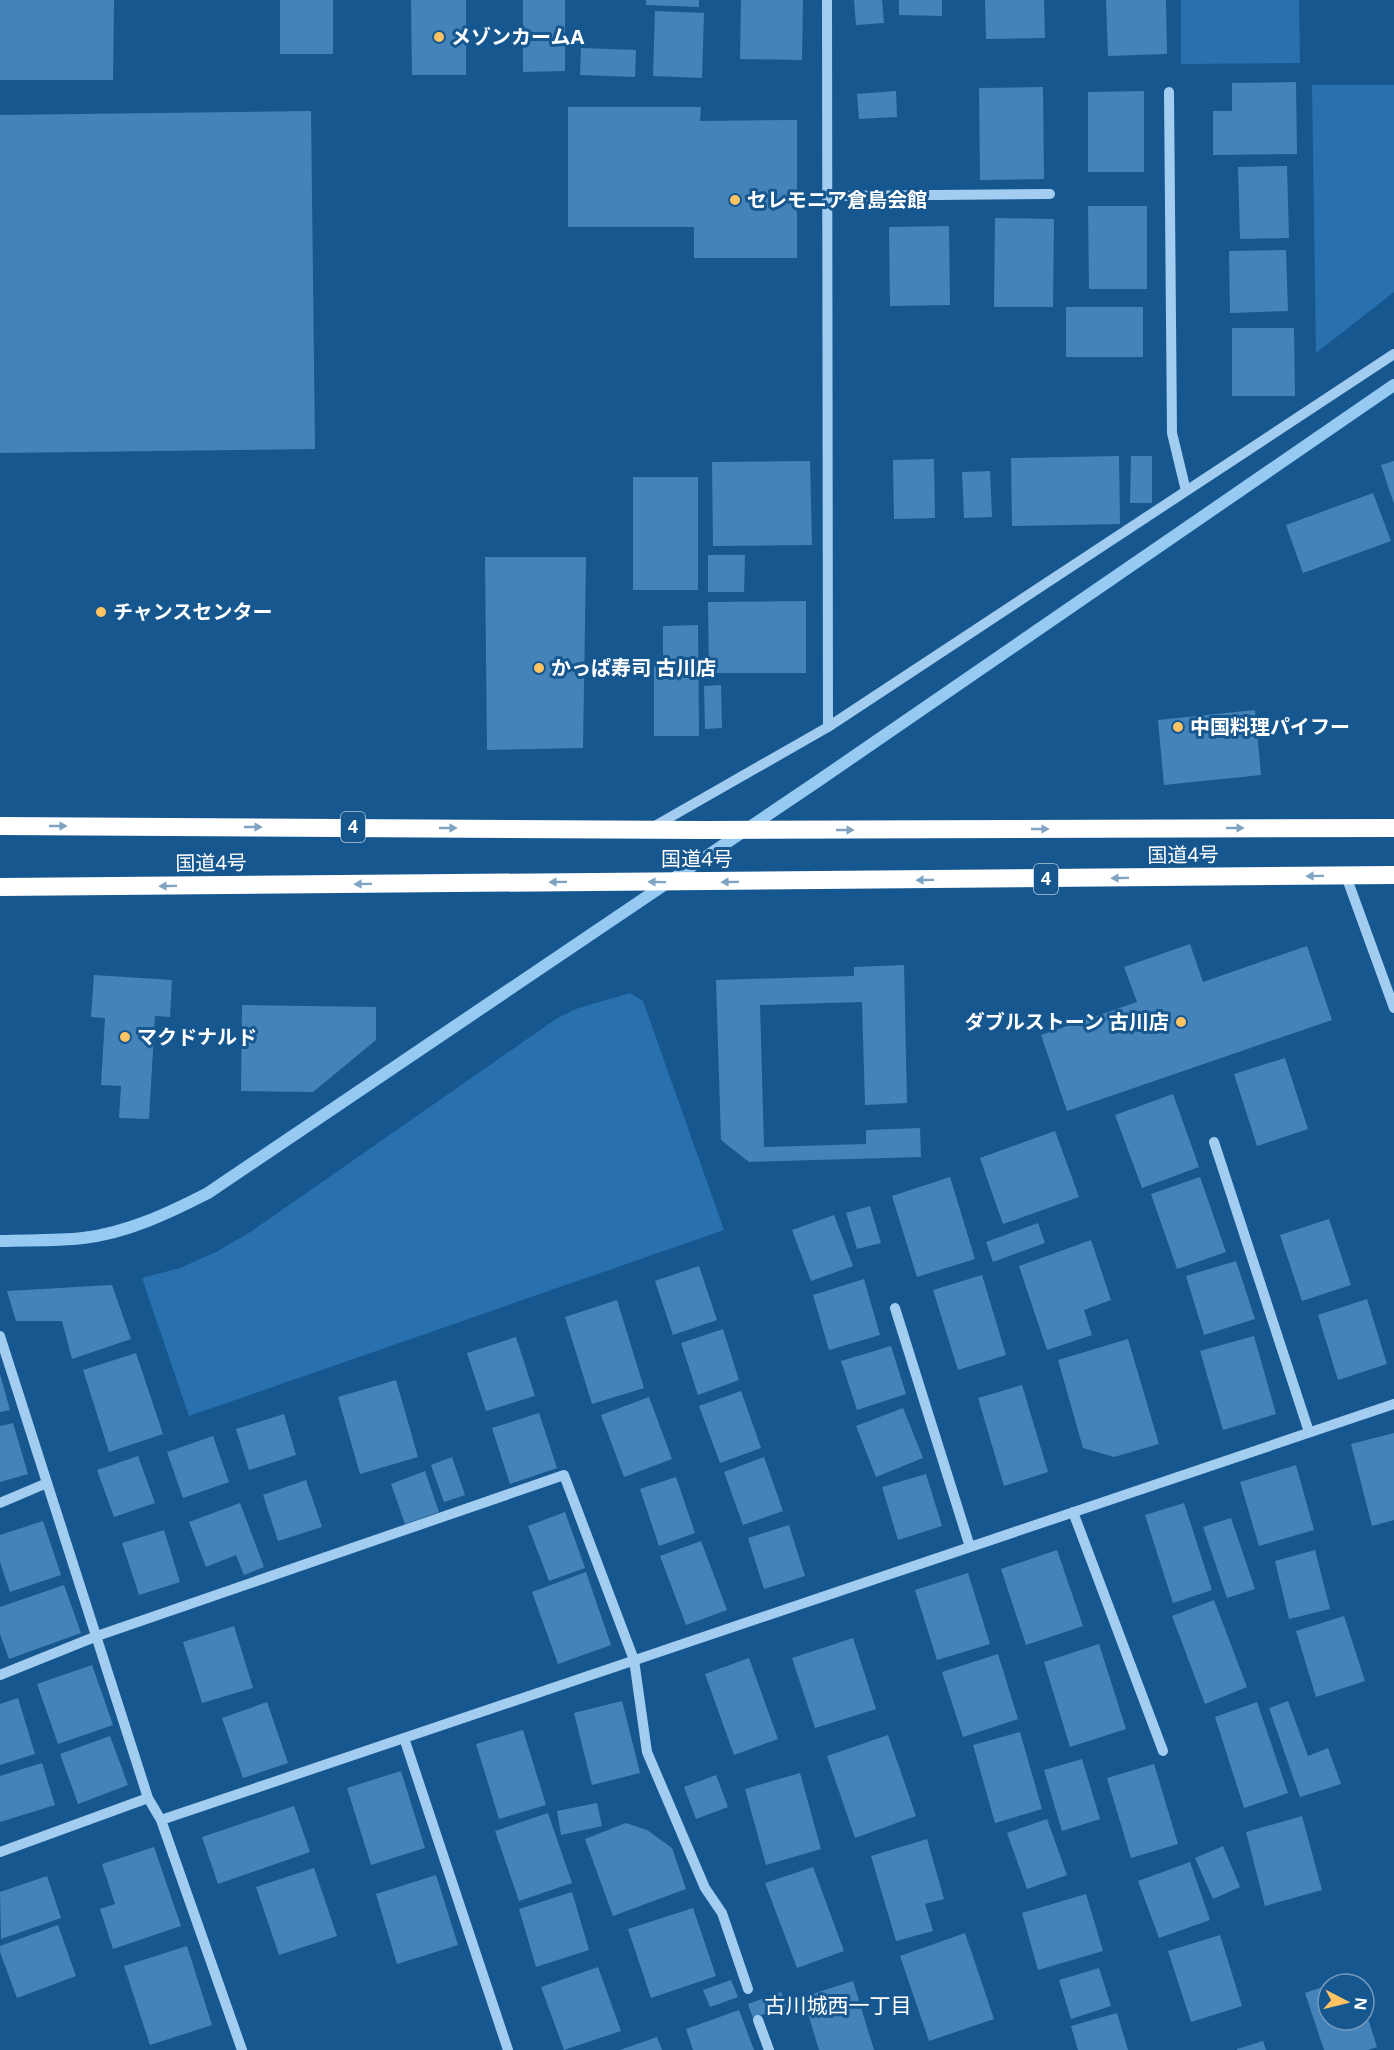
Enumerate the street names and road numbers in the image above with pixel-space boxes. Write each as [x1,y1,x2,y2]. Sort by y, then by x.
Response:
road number: 4 [341,812,365,842]
street label: 国道4号 [1147,840,1219,869]
street label: 国道4号 [661,845,733,872]
street label: 国道4号 [175,848,247,877]
road number: 4 [1034,864,1058,894]

